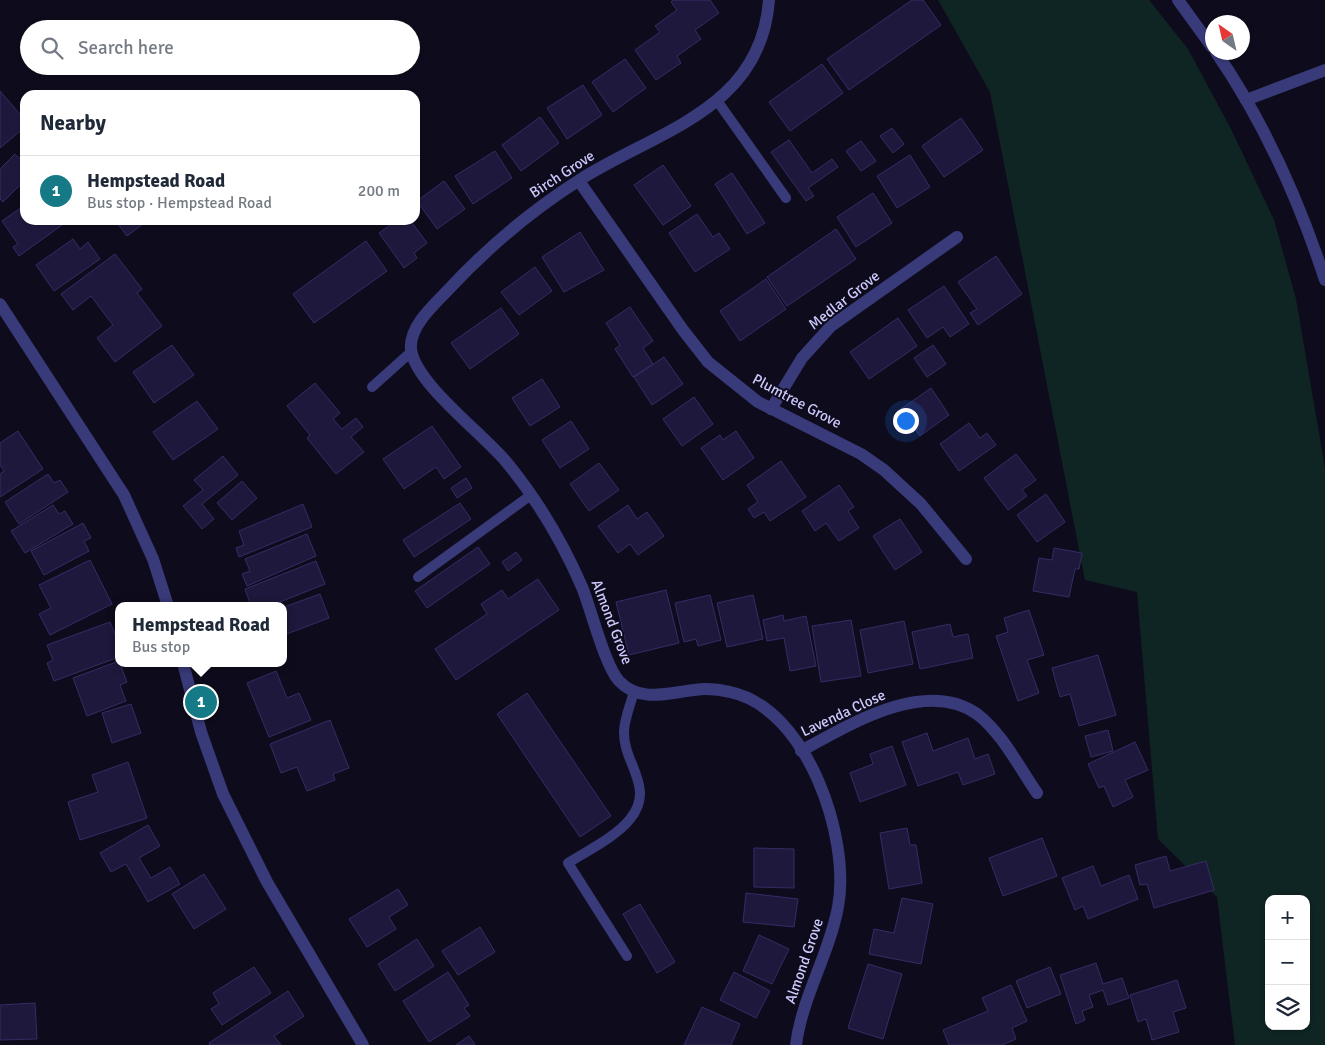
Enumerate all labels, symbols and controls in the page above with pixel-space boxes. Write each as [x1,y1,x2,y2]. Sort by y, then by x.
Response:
north arrow [1205,15,1250,60]
search box [20,20,420,75]
icon: search [38,34,66,62]
text: Search here [78,36,174,60]
text: Nearby [40,110,106,136]
street label: Birch Grove [526,146,598,202]
text: Hempstead Road [87,169,225,193]
text: 1 [52,181,60,201]
text: 200 m [358,181,400,201]
text: Bus stop · Hempstead Road [87,193,272,213]
street label: Medlar Grove [805,267,883,333]
street label: Plumtree Grove [749,370,845,432]
your location [893,408,919,434]
street label: Almond Grove [588,577,636,667]
popup [115,602,287,667]
text: Hempstead Road [132,613,270,637]
text: Bus stop [132,637,190,657]
pin: 1 [185,683,217,721]
street label: Lavenda Close [798,686,888,740]
map controls [1265,895,1310,1030]
button: + [1265,895,1310,940]
street label: Almond Grove [781,916,827,1006]
button: − [1265,940,1310,985]
button: layers [1265,985,1310,1030]

